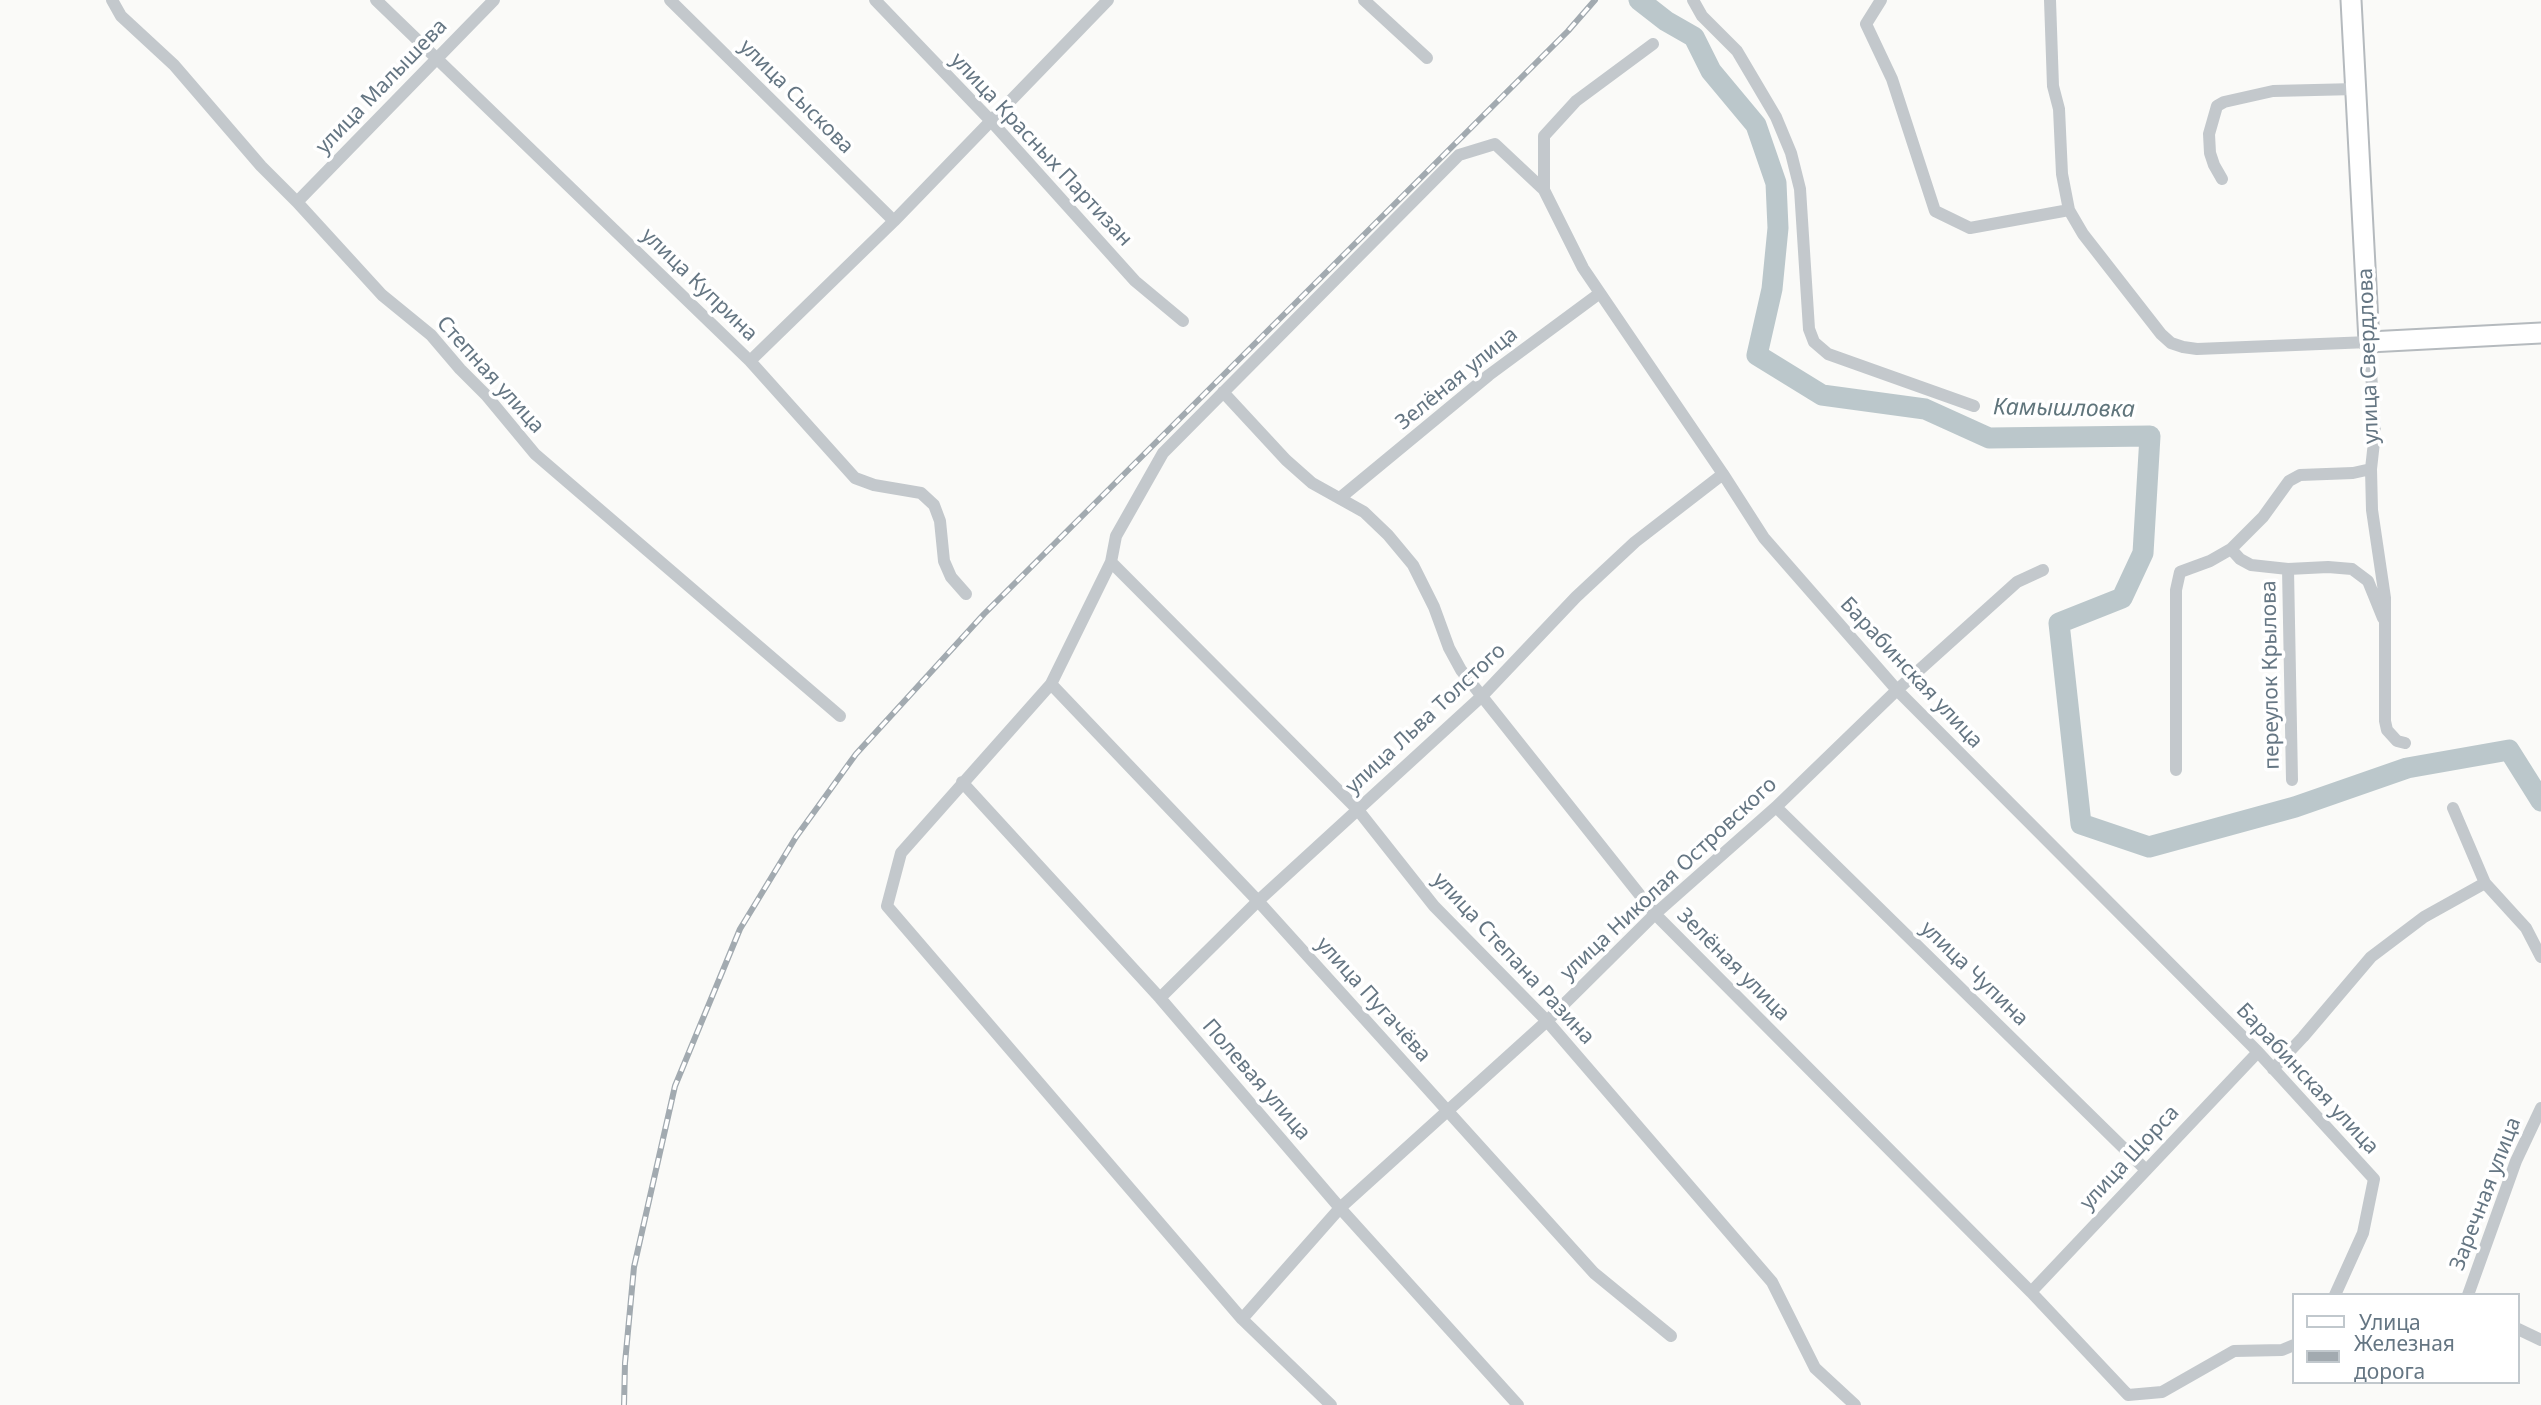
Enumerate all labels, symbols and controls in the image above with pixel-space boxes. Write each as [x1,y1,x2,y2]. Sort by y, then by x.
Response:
street label: улица Малышева [311,14,453,160]
street label: улица Сыскова [734,35,858,159]
street label: улица Красных Партизан [945,48,1137,252]
street label: улица Куприна [636,223,762,347]
street label: улица Свердлова [2353,268,2385,444]
street label: Степная улица [431,311,549,439]
street label: Зелёная улица [1391,322,1523,436]
water label: Камышловка [1993,394,2135,424]
street label: переулок Крылова [2257,580,2285,770]
street label: Барабинская улица [1834,592,1988,754]
street label: улица Льва Толстого [1341,638,1511,800]
street label: улица Николая Островского [1556,772,1782,986]
street label: улица Степана Разина [1427,868,1599,1050]
street label: Зелёная улица [1671,903,1795,1027]
street label: улица Чупина [1915,916,2033,1032]
street label: улица Пугачёва [1310,932,1436,1068]
street label: Барабинская улица [2230,998,2384,1160]
street label: Полевая улица [1196,1014,1316,1146]
street label: улица Щорса [2075,1100,2185,1216]
street label: Заречная улица [2445,1114,2527,1274]
legend [2292,1293,2520,1384]
text: Улица [2359,1308,2421,1336]
text: Железная дорога [2354,1329,2455,1385]

